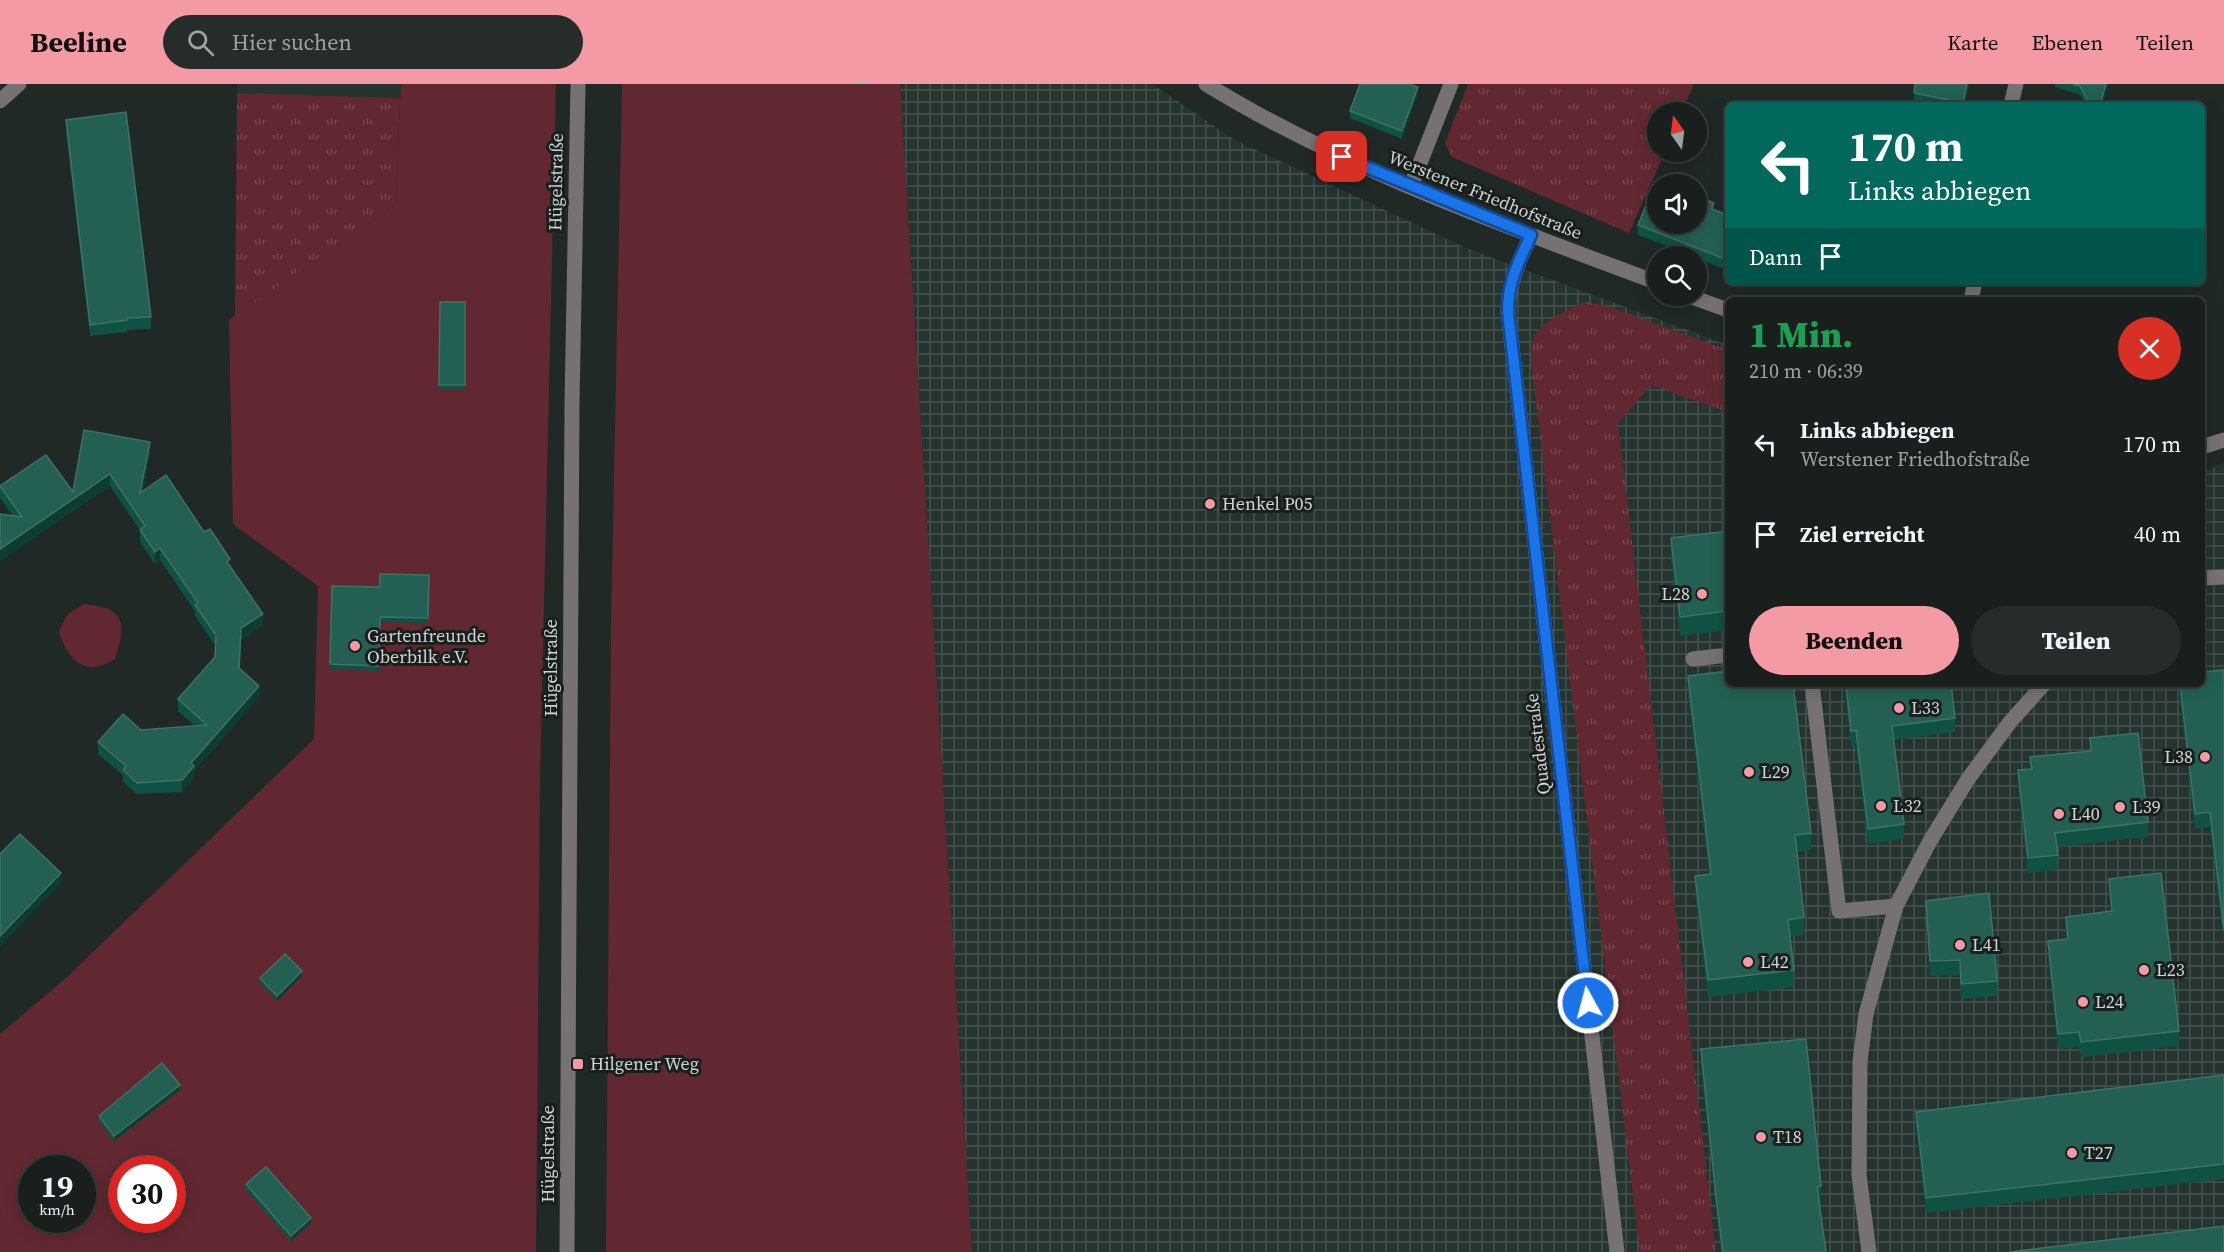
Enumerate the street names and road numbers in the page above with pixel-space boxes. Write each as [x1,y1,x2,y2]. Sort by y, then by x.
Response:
street label: Hügelstraße [542,133,569,231]
street label: Werstener Friedhofstraße [1385,144,1586,245]
street label: Hügelstraße [538,619,563,717]
street label: Quadestraße [1519,692,1556,796]
street label: Hügelstraße [535,1105,560,1203]

